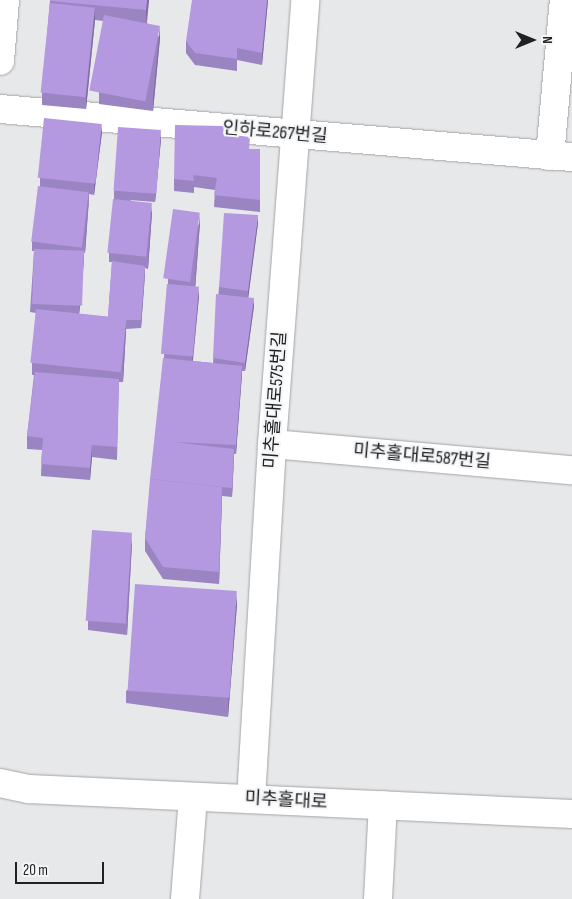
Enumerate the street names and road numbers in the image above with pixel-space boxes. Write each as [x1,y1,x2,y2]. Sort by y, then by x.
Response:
street label: 인하로267번길 [222,118,328,148]
street label: 미추홀대로575번길 [260,331,292,469]
street label: 미추홀대로587번길 [352,440,492,474]
street label: 미추홀대로 [244,788,328,814]

